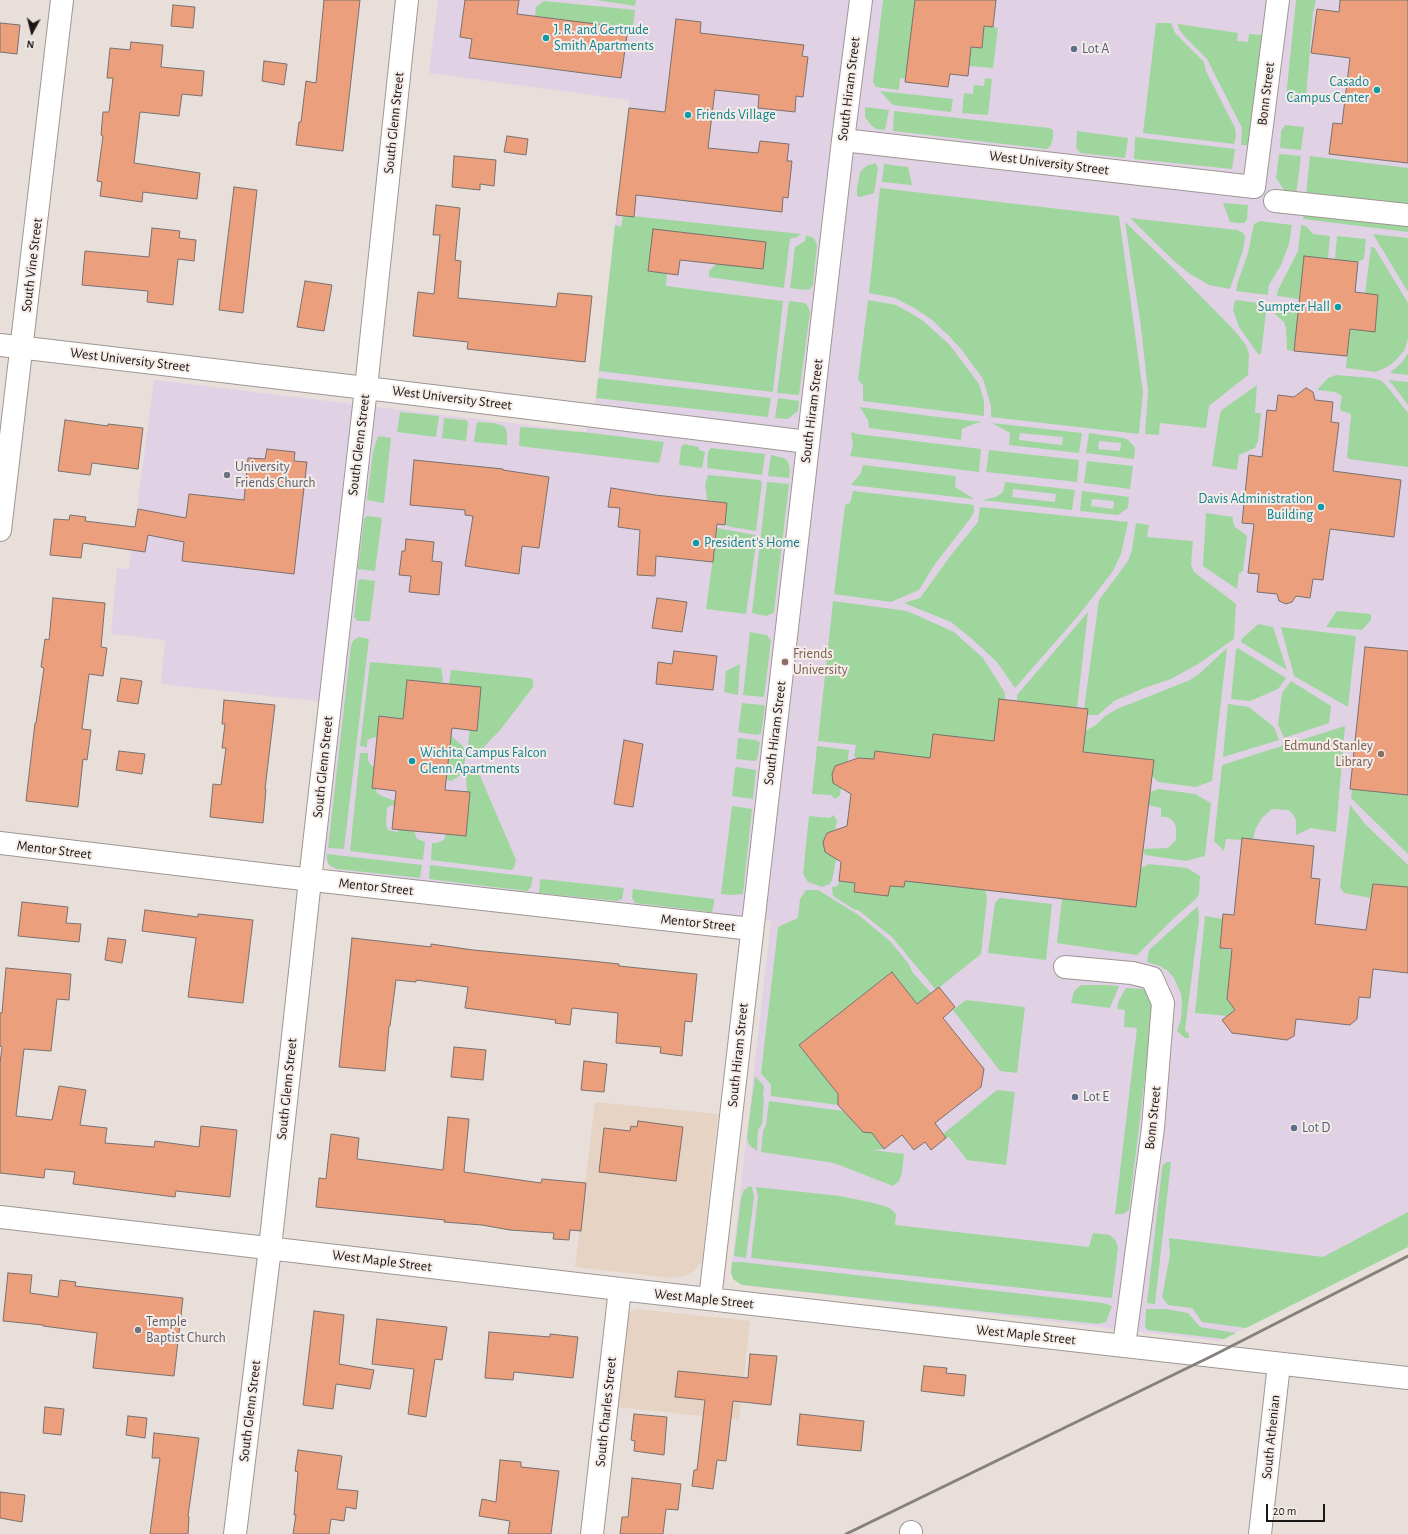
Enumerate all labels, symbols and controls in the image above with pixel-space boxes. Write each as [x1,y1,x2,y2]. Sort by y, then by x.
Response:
north arrow [12,12,52,52]
place label: J. R. and Gertrude Smith Apartments [554,22,654,54]
marker: J. R. and Gertrude Smith Apartments [541,33,551,43]
street label: South Hiram Street [834,36,864,142]
text: N [26,38,35,50]
place label: Lot A [1082,41,1109,57]
marker: Lot A [1069,44,1079,54]
street label: Bonn Street [1254,61,1278,127]
street label: South Glenn Street [380,71,408,175]
place label: Casado Campus Center [1287,74,1369,106]
marker: Casado Campus Center [1372,85,1382,95]
place label: Friends Village [696,107,776,123]
marker: Friends Village [683,110,693,120]
street label: West University Street [988,147,1110,179]
street label: South Vine Street [18,217,46,313]
place label: Sumpter Hall [1258,299,1330,315]
marker: Sumpter Hall [1333,302,1343,312]
street label: West University Street [69,344,191,376]
street label: South Hiram Street [797,358,827,464]
street label: West University Street [391,382,513,414]
street label: South Glenn Street [344,393,374,497]
place label: University Friends Church [235,459,316,492]
marker: University Friends Church [222,470,232,480]
place label: Davis Administration Building [1198,491,1313,524]
marker: Davis Administration Building [1316,502,1326,512]
place label: President's Home [704,535,800,551]
marker: President's Home [691,538,701,548]
place label: Friends University [793,646,848,678]
marker: Friends University [780,657,790,667]
street label: South Hiram Street [760,680,790,786]
street label: South Glenn Street [309,715,337,819]
place label: Edmund Stanley Library [1284,738,1373,770]
place label: Wichita Campus Falcon Glenn Apartments [420,745,547,778]
marker: Edmund Stanley Library [1376,749,1386,759]
marker: Wichita Campus Falcon Glenn Apartments [407,756,417,766]
street label: Mentor Street [16,837,92,863]
street label: Mentor Street [338,875,414,899]
street label: Mentor Street [660,911,736,935]
street label: South Hiram Street [724,1002,752,1108]
street label: South Glenn Street [273,1037,301,1141]
street label: Bonn Street [1141,1085,1165,1151]
place label: Lot E [1083,1089,1109,1105]
marker: Lot E [1070,1092,1080,1102]
place label: Lot D [1302,1120,1330,1136]
marker: Lot D [1289,1123,1299,1133]
street label: West Maple Street [331,1247,433,1275]
street label: West Maple Street [653,1285,755,1313]
place label: Temple Baptist Church [146,1314,226,1346]
street label: West Maple Street [975,1321,1077,1349]
marker: Temple Baptist Church [133,1325,143,1335]
street label: South Charles Street [592,1356,620,1468]
street label: South Glenn Street [235,1359,265,1463]
street label: South Athenian [1258,1394,1284,1480]
scale bar [1268,1496,1327,1522]
text: 20 m [1273,1505,1296,1517]

